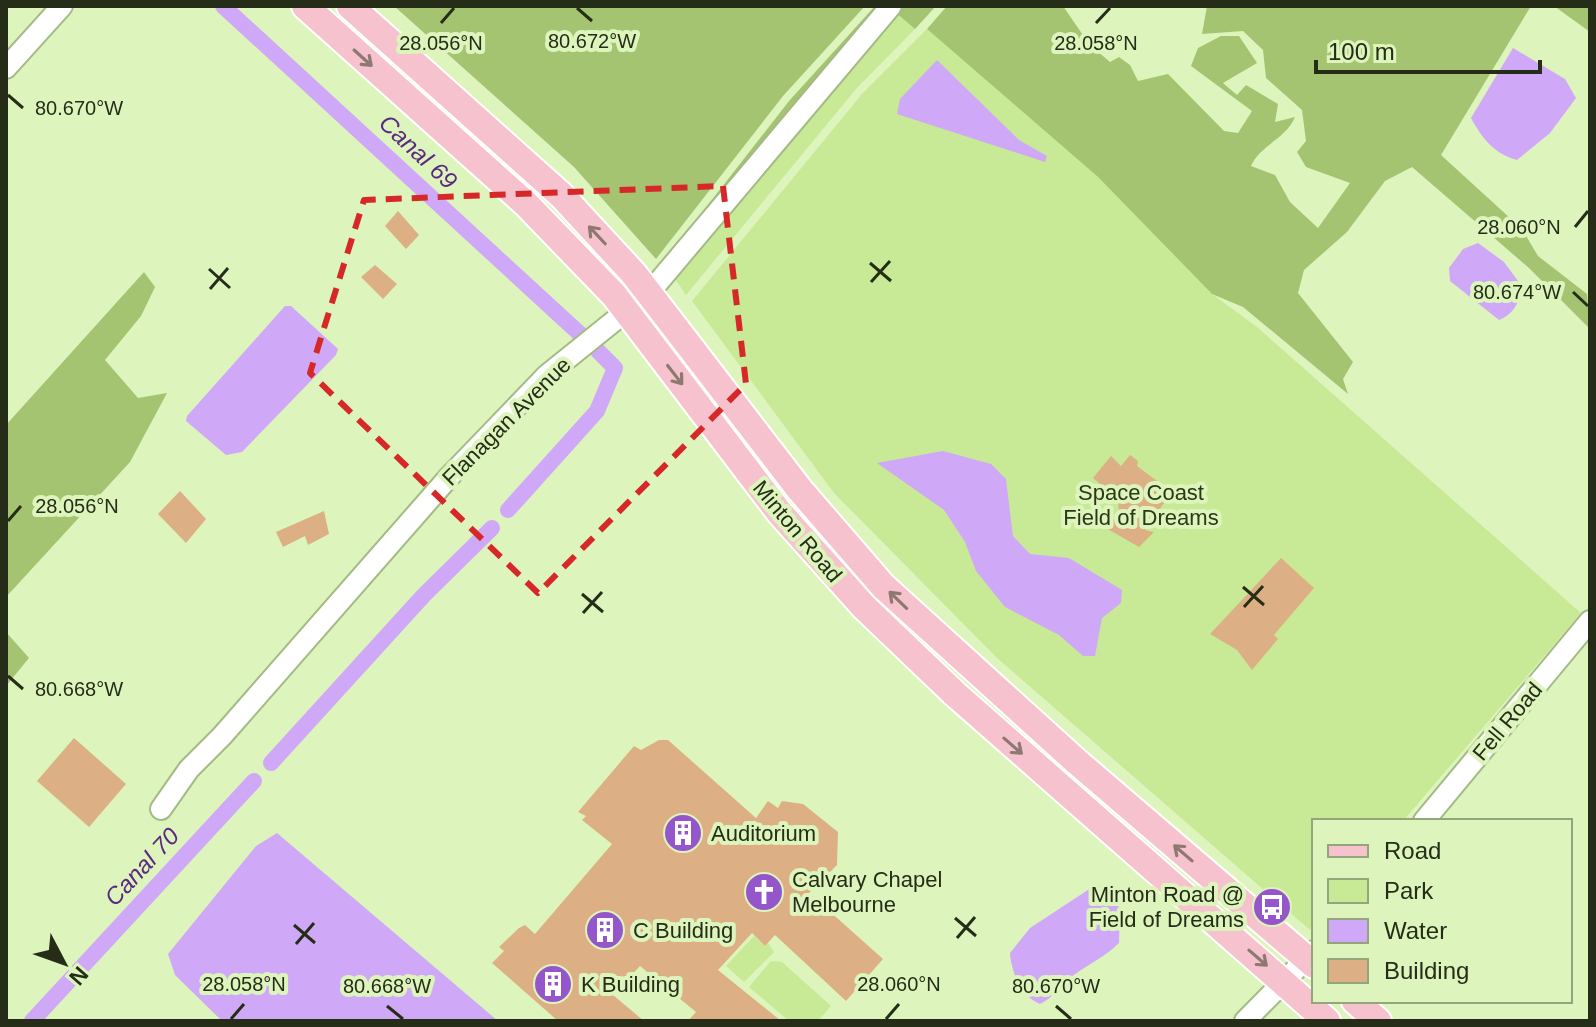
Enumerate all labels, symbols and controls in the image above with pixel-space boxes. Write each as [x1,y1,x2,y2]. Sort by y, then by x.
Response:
scale bar [1316,24,1540,74]
text: 80.672°W [548,30,636,52]
text: 28.056°N [399,32,483,54]
text: 28.058°N [1054,32,1138,54]
text: 100 m [1328,38,1395,65]
one-way arrow [353,49,373,67]
text: 80.670°W [35,97,123,119]
water label: Canal 69 [374,109,463,194]
text: 28.060°N [1477,216,1561,238]
one-way arrow [588,225,607,245]
text: 80.674°W [1473,281,1561,303]
street label: Flanagan Avenue [437,352,576,491]
one-way arrow [667,364,684,385]
street label: Minton Road [748,476,847,587]
park label: Space Coast Field of Dreams [1063,480,1219,530]
text: 28.056°N [35,495,119,517]
one-way arrow [888,590,908,609]
street label: Fell Road [1468,677,1547,765]
text: 80.668°W [35,678,123,700]
one-way arrow [1003,736,1023,754]
building icon: Auditorium [662,812,704,854]
legend [1312,819,1572,1003]
place label: Auditorium [711,821,816,846]
water label: Canal 70 [99,822,185,911]
text: Road [1384,837,1441,864]
one-way arrow [1174,844,1194,862]
place label: Calvary Chapel Melbourne [792,867,942,917]
church icon: Calvary Chapel Melbourne [743,871,785,913]
text: Park [1384,877,1434,904]
place label: Minton Road @ Field of Dreams [1089,882,1244,932]
bus stop icon: Minton Road @ Field of Dreams [1251,886,1293,928]
building icon: C Building [584,909,626,951]
text: Water [1384,917,1447,944]
place label: C Building [633,918,733,943]
north arrow [24,923,104,1003]
one-way arrow [1247,949,1267,967]
text: Building [1384,957,1469,984]
text: N [64,962,93,990]
building icon: K Building [532,963,574,1005]
place label: K Building [581,972,680,997]
text: 28.058°N [202,973,286,995]
text: 28.060°N [857,973,941,995]
text: 80.668°W [343,975,431,997]
text: 80.670°W [1012,975,1100,997]

